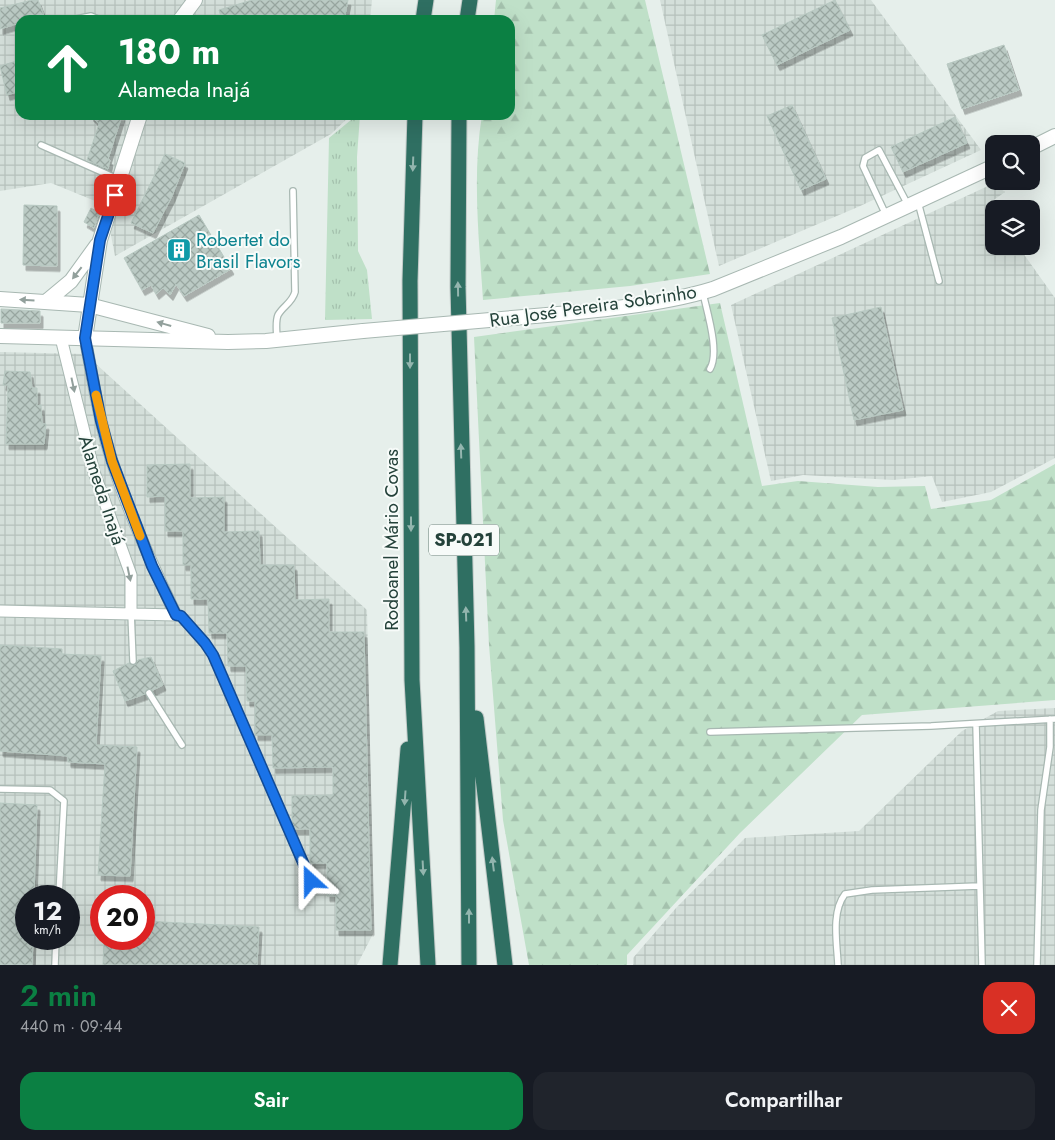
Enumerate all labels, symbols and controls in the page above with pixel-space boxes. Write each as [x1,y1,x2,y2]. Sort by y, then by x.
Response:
text: 180 m [118,27,220,77]
icon: ahead [35,35,100,100]
text: Alameda Inajá [118,73,250,105]
map controls [985,135,1040,255]
button: search [985,135,1040,190]
one-way arrow [409,156,417,172]
pin [94,174,136,216]
icon: arrive [101,181,129,209]
button: layers [985,200,1040,255]
place label: Robertet do Brasil Flavors [196,226,301,275]
building icon: Robertet do Brasil Flavors [166,237,192,263]
one-way arrow [71,266,82,279]
street label: Rua José Pereira Sobrinho [488,278,698,334]
one-way arrow [454,281,462,297]
one-way arrow [19,296,35,304]
one-way arrow [156,319,171,327]
one-way arrow [406,353,414,369]
one-way arrow [69,377,77,393]
street label: Alameda Inajá [72,432,132,548]
one-way arrow [457,443,465,459]
street label: Rodoanel Mário Covas [378,449,405,631]
one-way arrow [407,516,415,532]
road number: SP-021 [429,524,499,556]
one-way arrow [125,566,133,581]
one-way arrow [462,606,470,622]
one-way arrow [400,791,408,807]
position arrow [284,854,336,906]
one-way arrow [489,856,497,872]
one-way arrow [419,861,427,877]
speed limit sign: 20 [90,885,155,950]
text: 12 [33,893,62,929]
one-way arrow [464,908,472,924]
text: km/h [34,921,61,939]
text: 2 min [20,974,97,1017]
button: close [983,982,1035,1034]
text: 440 m · 09:44 [20,1015,122,1038]
button: Sair [20,1072,523,1130]
button: Compartilhar [533,1072,1035,1130]

